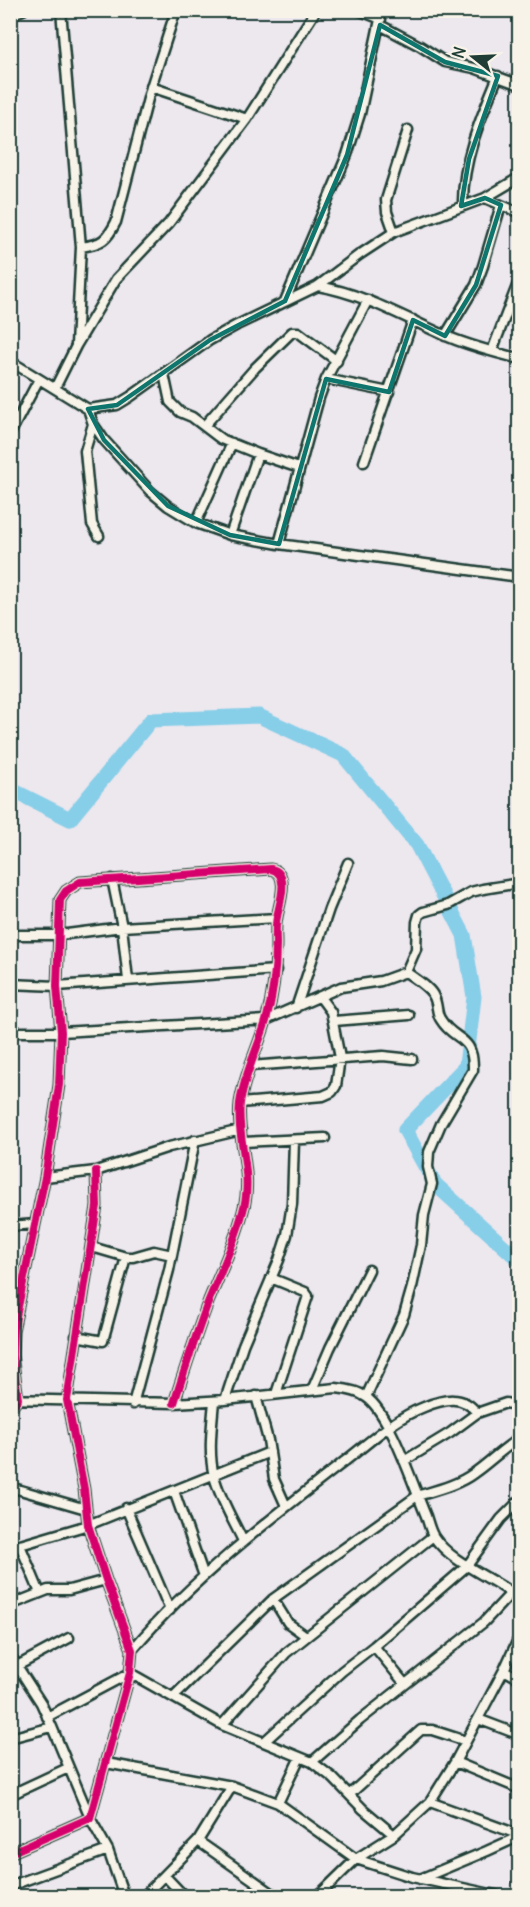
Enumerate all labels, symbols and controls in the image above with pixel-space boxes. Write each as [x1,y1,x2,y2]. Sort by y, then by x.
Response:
north arrow [443,27,503,87]
text: N [448,44,470,61]

